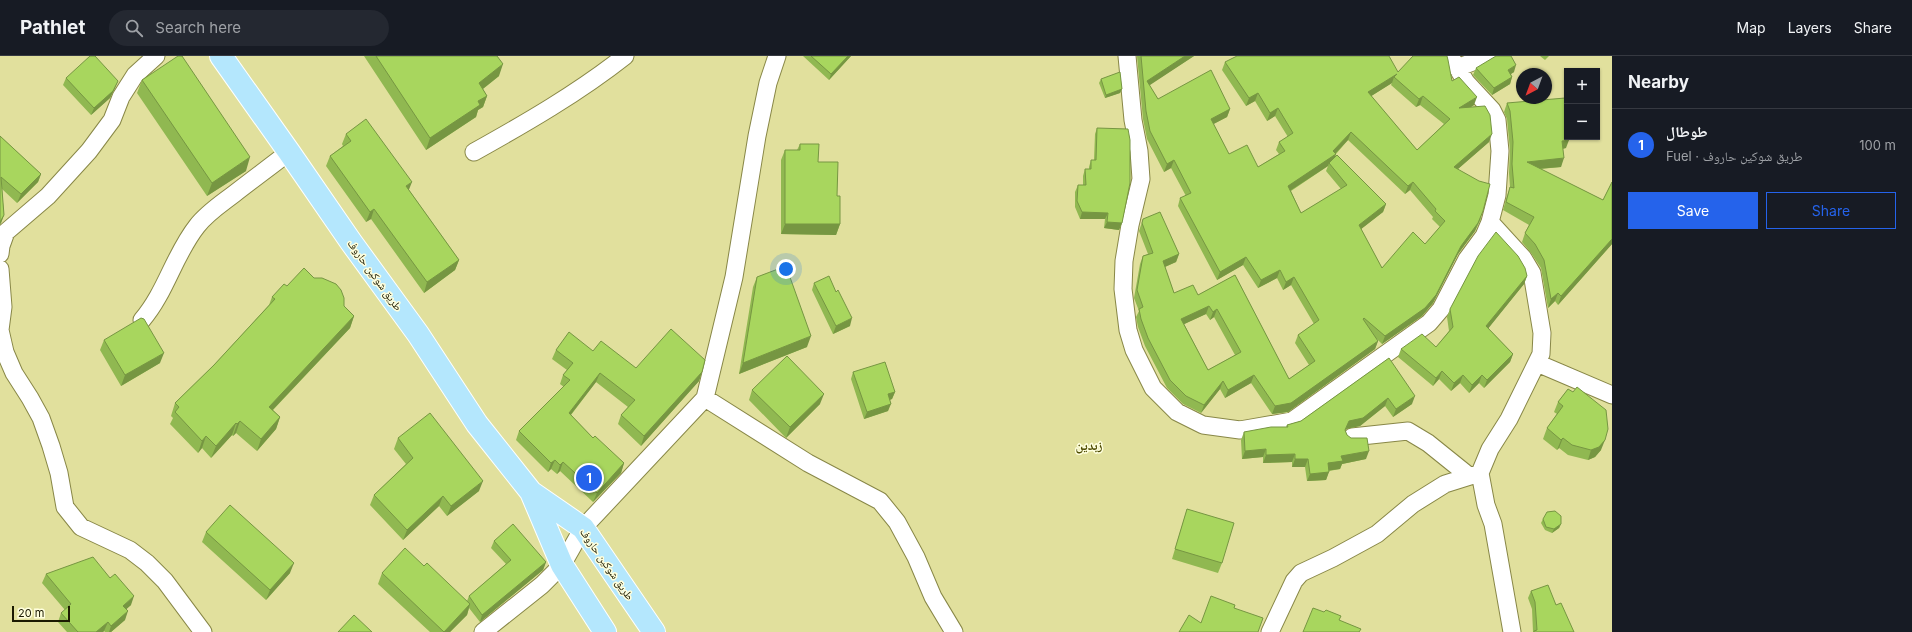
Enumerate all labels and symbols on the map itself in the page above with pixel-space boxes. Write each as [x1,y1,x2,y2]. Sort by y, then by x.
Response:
north arrow [1516,68,1552,104]
street label: طريق شوكين حاروف [344,237,406,313]
your location [776,259,796,279]
district label: زبدين [1075,437,1103,454]
pin: 1 [576,463,602,493]
street label: طريق شوكين حاروف [577,525,637,603]
scale bar [12,604,70,623]

